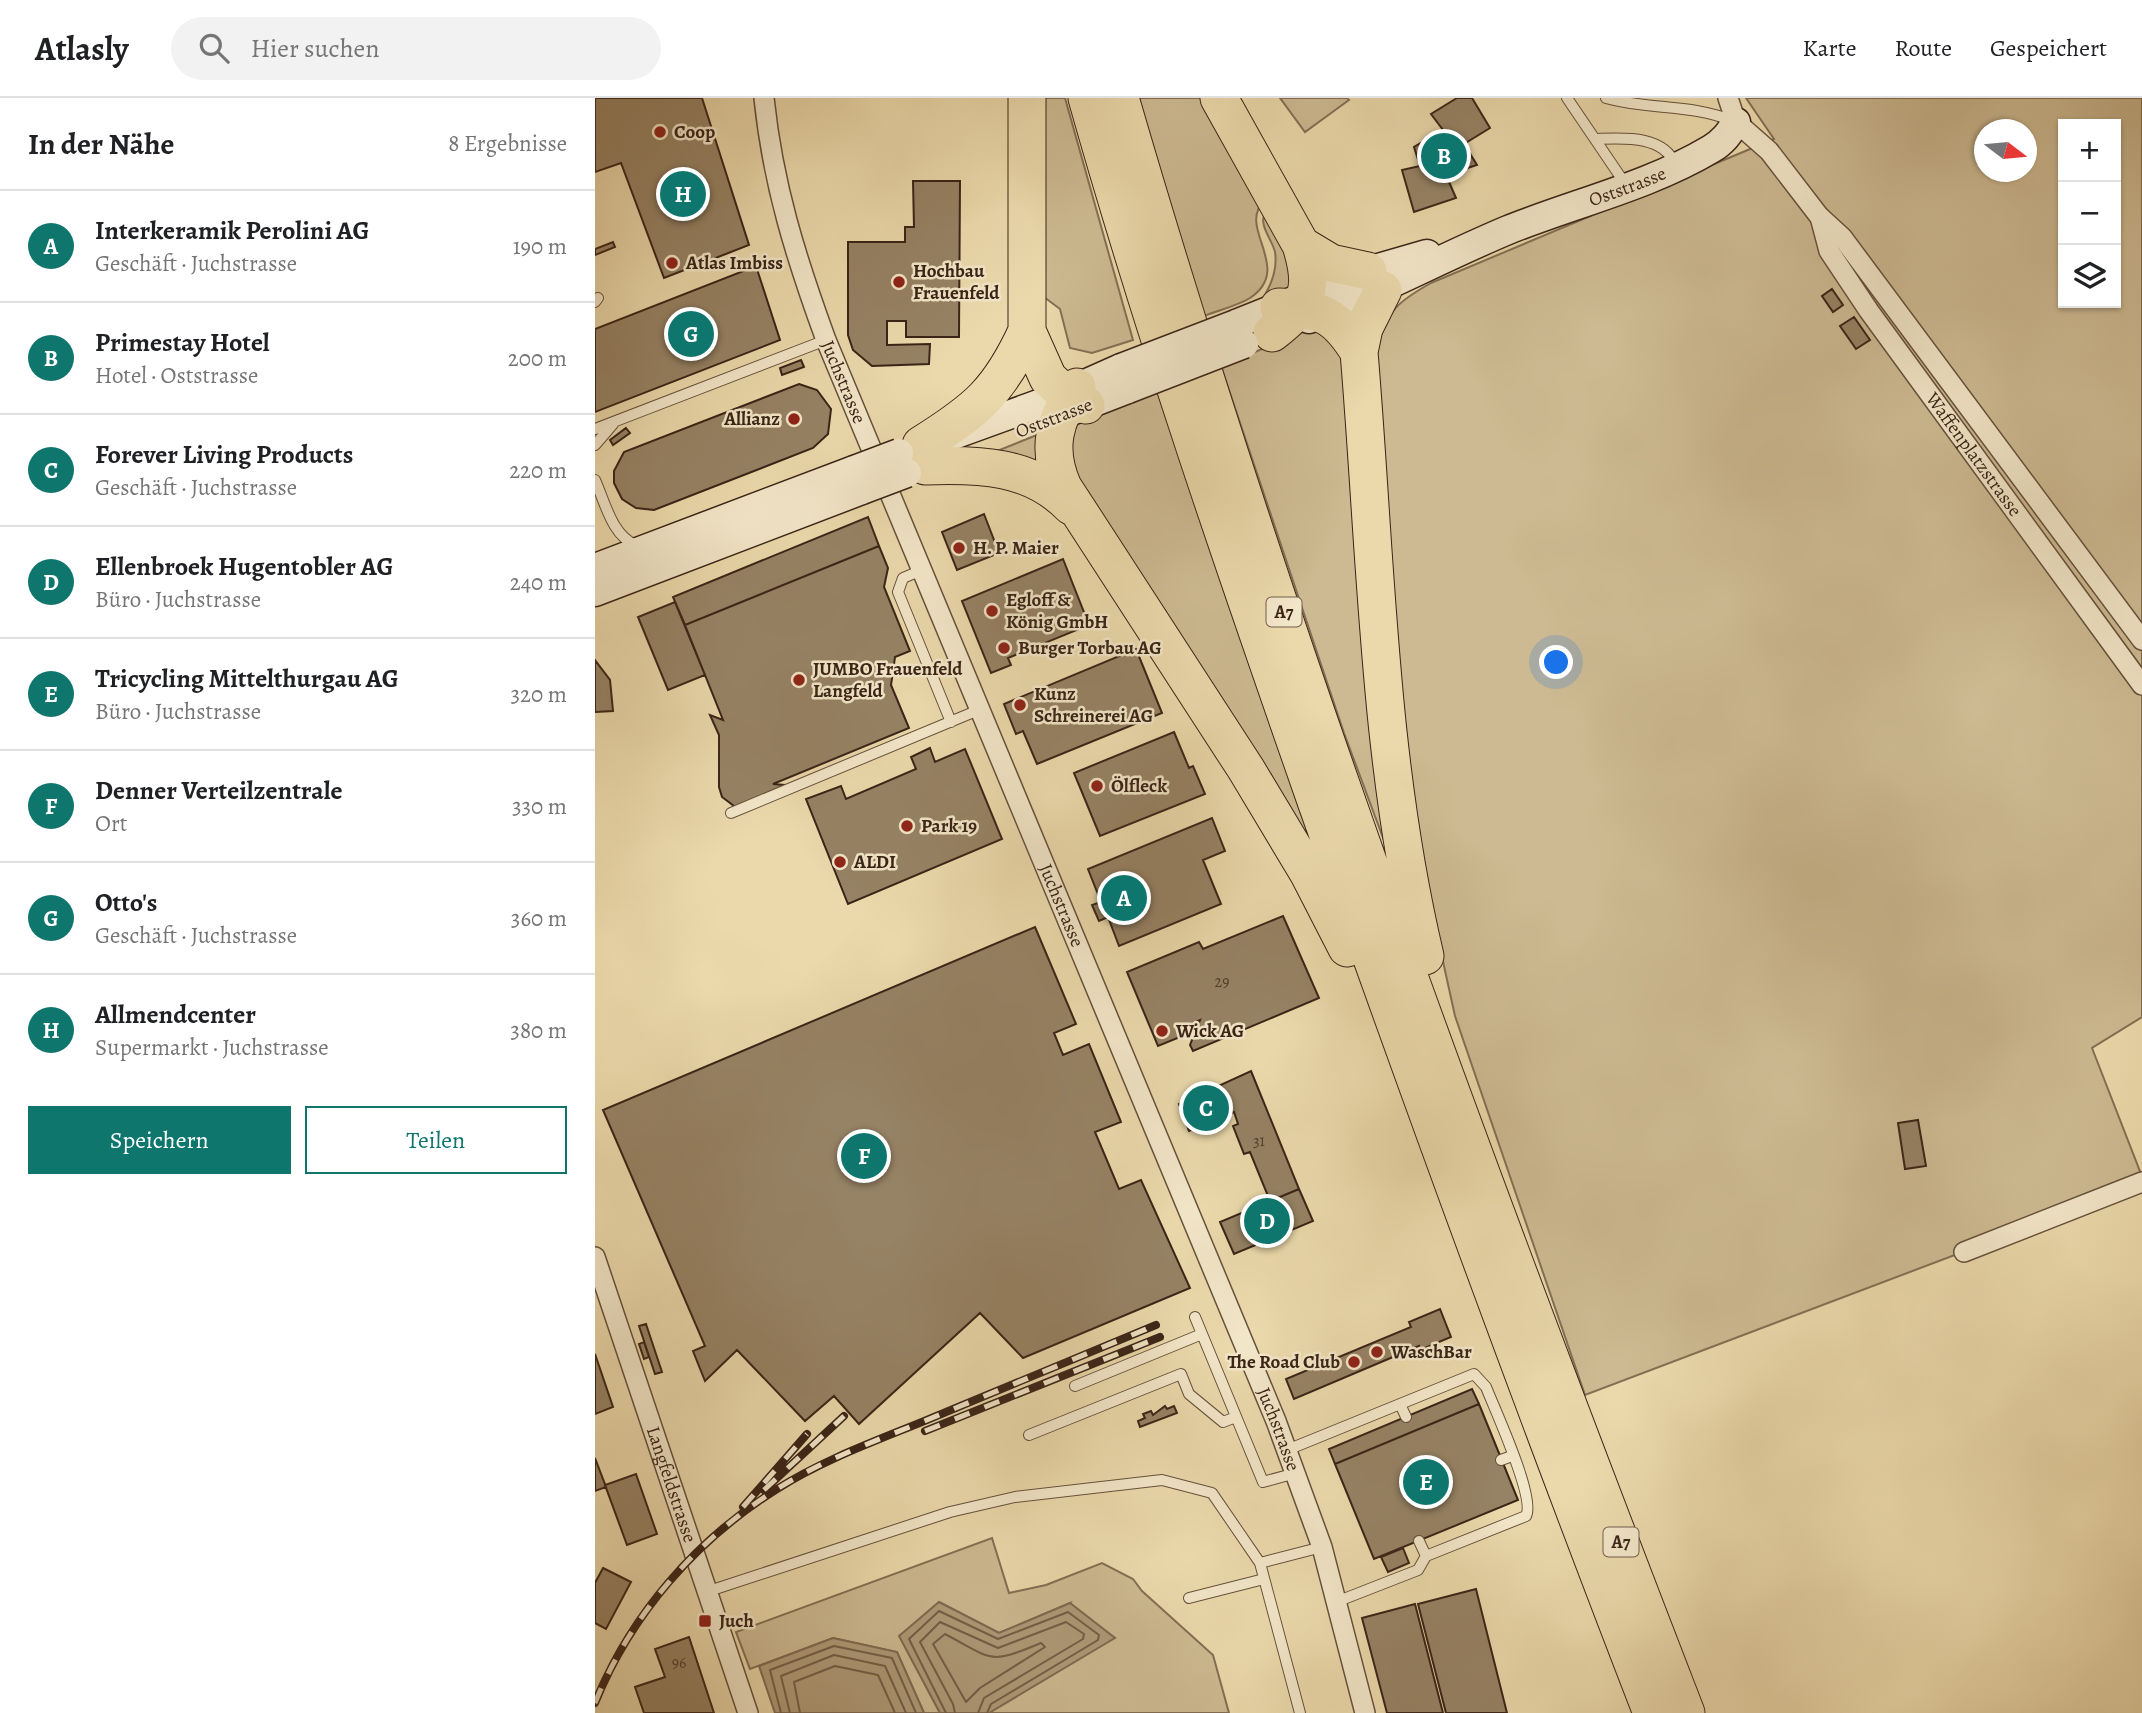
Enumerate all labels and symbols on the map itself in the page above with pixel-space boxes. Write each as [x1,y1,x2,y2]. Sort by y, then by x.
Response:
place label: Coop [674,119,715,145]
north arrow [1974,119,2037,182]
marker: Coop [652,124,668,140]
pin: B [1421,130,1467,182]
street label: Oststrasse [1585,160,1670,213]
pin: H [660,168,706,220]
place label: Atlas Imbiss [685,250,783,276]
marker: Atlas Imbiss [664,255,680,271]
place label: Hochbau Frauenfeld [913,258,1000,306]
marker: Hochbau Frauenfeld [891,274,907,290]
pin: G [668,308,714,360]
street label: Juchstrasse [815,336,872,428]
street label: Waffenplatzstrasse [1919,386,2028,522]
street label: Oststrasse [1012,391,1096,445]
place label: Allianz [723,406,780,432]
marker: Allianz [786,411,802,427]
place label: H. P. Maier [973,535,1059,561]
marker: H. P. Maier [951,540,967,556]
place label: Egloff & König GmbH [1006,587,1108,635]
road number: A7 [1267,598,1301,626]
marker: Egloff & König GmbH [984,603,1000,619]
place label: Burger Torbau AG [1018,635,1162,661]
marker: Burger Torbau AG [996,640,1012,656]
your location [1539,645,1573,679]
place label: JUMBO Frauenfeld Langfeld [813,656,963,704]
marker: JUMBO Frauenfeld Langfeld [791,672,807,688]
place label: Kunz Schreinerei AG [1034,681,1153,729]
marker: Kunz Schreinerei AG [1012,697,1028,713]
place label: Ölfleck [1111,773,1167,799]
marker: Ölfleck [1089,778,1105,794]
place label: Park 19 [921,813,977,839]
marker: Park 19 [899,818,915,834]
place label: ALDI [853,849,896,875]
marker: ALDI [832,854,848,870]
street label: Juchstrasse [1033,860,1090,951]
pin: A [1101,872,1147,924]
house number: 29 [1215,971,1229,993]
place label: Wick AG [1175,1018,1244,1044]
marker: Wick AG [1154,1023,1170,1039]
pin: C [1183,1082,1229,1134]
pin: F [841,1130,887,1182]
house number: 31 [1253,1130,1266,1152]
pin: D [1244,1195,1290,1247]
place label: WaschBar [1390,1339,1472,1365]
marker: WaschBar [1369,1344,1385,1360]
place label: The Road Club [1227,1349,1340,1375]
marker: The Road Club [1346,1354,1362,1370]
street label: Juchstrasse [1250,1383,1306,1475]
street label: Langfeldstrasse [640,1423,703,1546]
pin: E [1403,1456,1449,1508]
road number: A7 [1604,1527,1639,1556]
place label: Juch [719,1608,754,1634]
marker: Juch [697,1613,713,1629]
house number: 96 [672,1652,686,1674]

